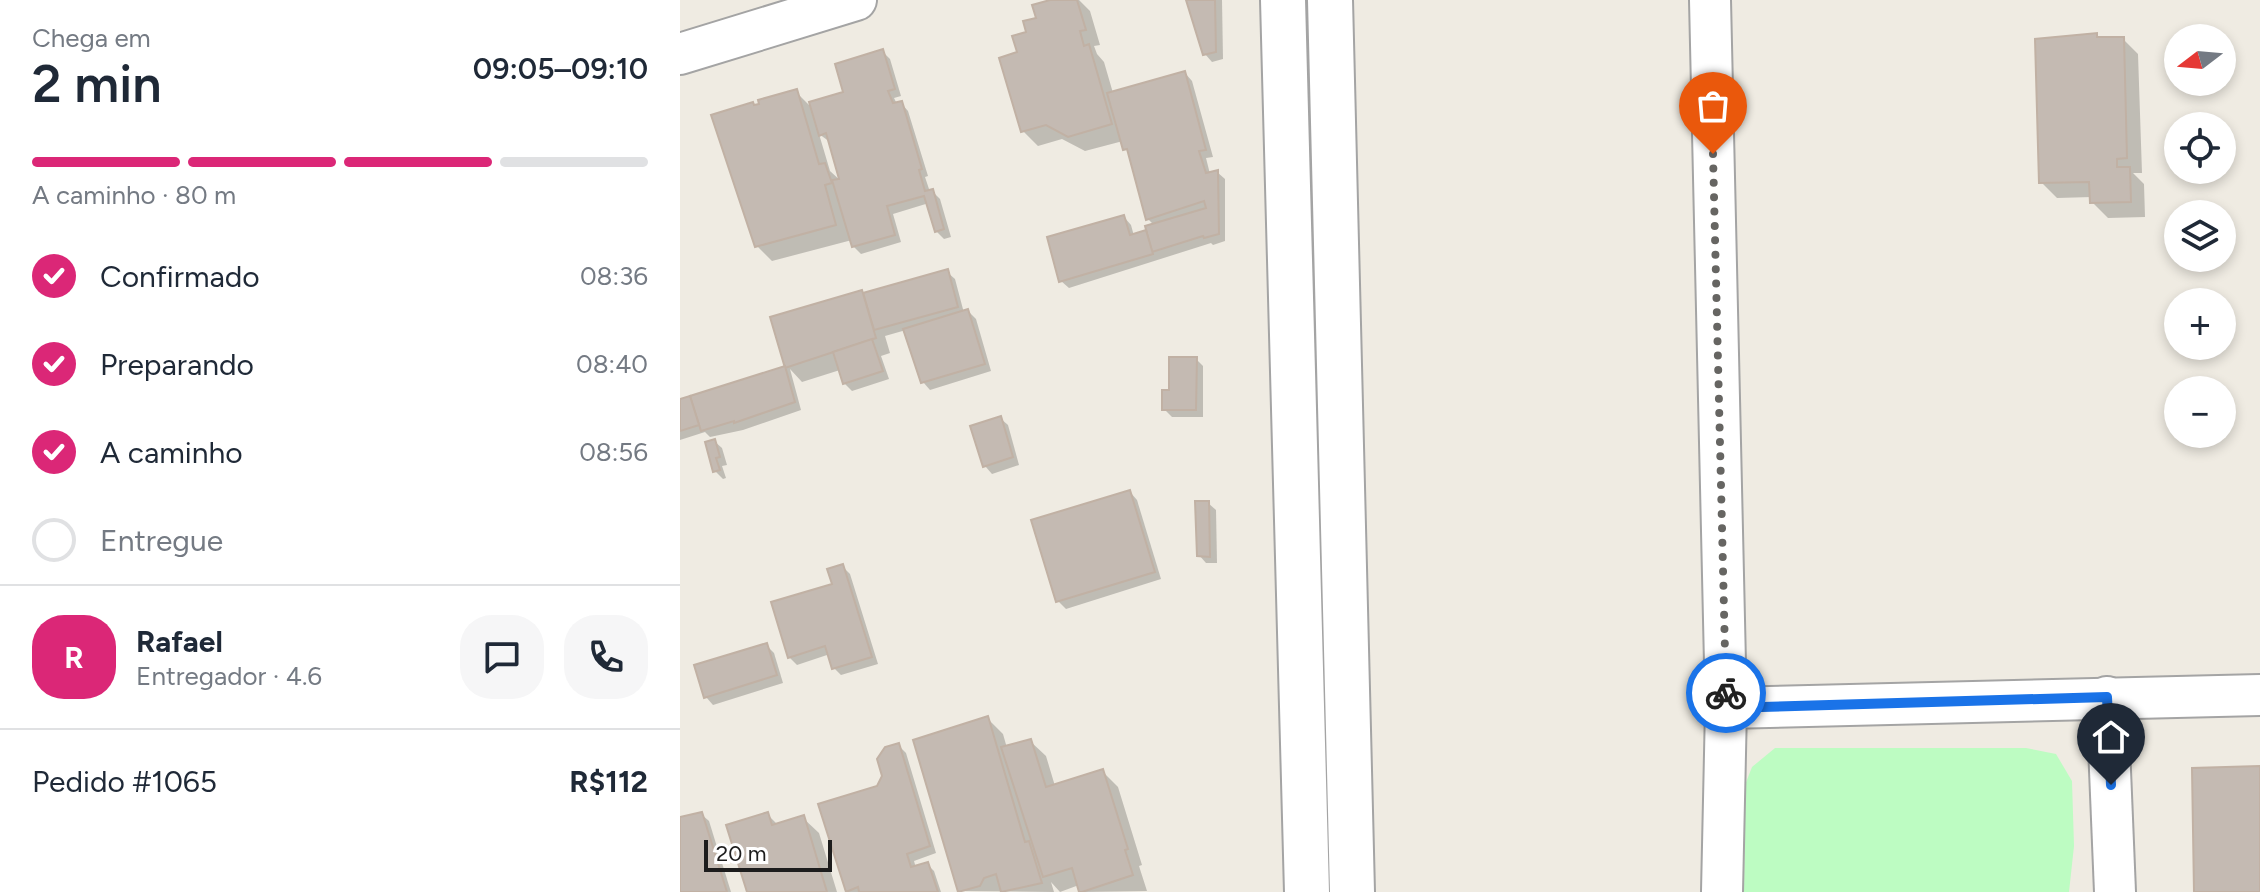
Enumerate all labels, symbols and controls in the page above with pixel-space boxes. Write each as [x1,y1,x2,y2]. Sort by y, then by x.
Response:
text: Chega em [32,22,151,54]
north arrow [2164,24,2236,96]
map controls [2164,24,2236,448]
text: 09:05–09:10 [473,50,648,87]
text: 2 min [32,53,161,115]
pin [1679,72,1747,154]
icon: bag [1691,84,1735,128]
button: locate [2164,112,2236,184]
text: A caminho · 80 m [32,179,236,211]
button: layers [2164,200,2236,272]
icon: check [32,254,76,298]
text: Confirmado [100,258,260,295]
text: 08:36 [580,260,648,292]
button: + [2164,288,2236,360]
icon: check [32,342,76,386]
text: Preparando [100,346,254,383]
text: 08:40 [576,348,648,380]
button: − [2164,376,2236,448]
icon: check [32,430,76,474]
text: A caminho [100,434,243,471]
text: 08:56 [579,436,648,468]
text: Entregue [100,522,223,559]
button: chat [460,615,544,699]
button: phone [564,615,648,699]
text: Rafael [136,623,223,660]
text: R [64,639,84,676]
courier [1686,653,1766,733]
text: Entregador · 4.6 [136,660,322,692]
icon: bike [1704,671,1748,715]
pin [2077,703,2145,785]
icon: home [2089,715,2133,759]
text: Pedido #1065 [32,763,217,800]
text: R$112 [569,763,648,800]
scale bar [704,836,832,872]
text: 20 m [716,840,767,867]

